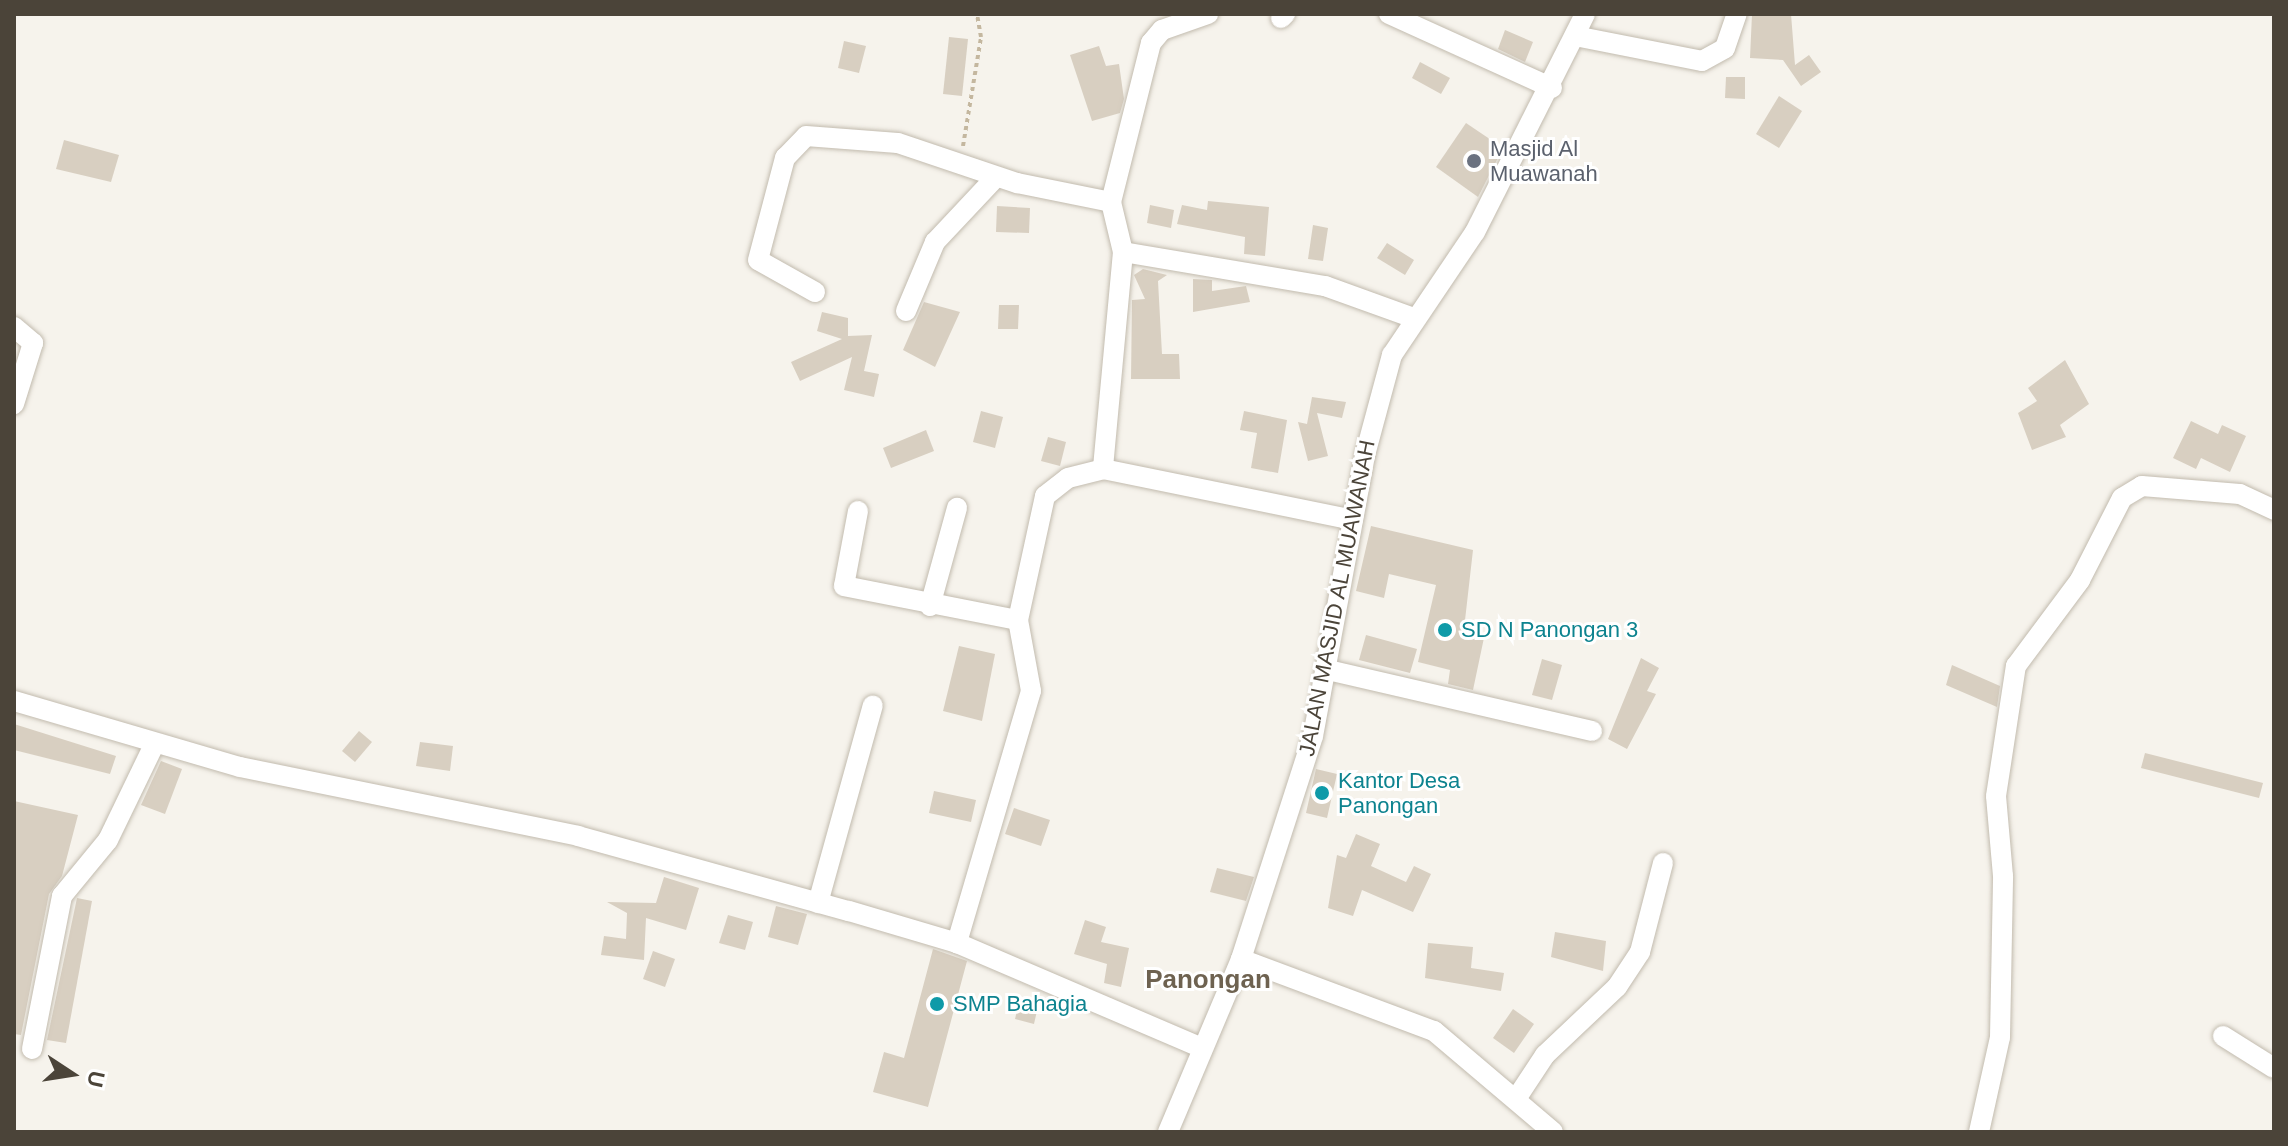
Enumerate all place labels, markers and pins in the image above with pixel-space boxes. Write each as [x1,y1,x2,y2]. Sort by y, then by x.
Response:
place label: Masjid Al Muawanah [1490,135,1598,186]
marker: Masjid Al Muawanah [1465,152,1483,170]
place label: SD N Panongan 3 [1461,617,1638,643]
marker: SD N Panongan 3 [1436,621,1454,639]
place label: Kantor Desa Panongan [1338,767,1460,818]
marker: Kantor Desa Panongan [1313,784,1331,802]
place label: SMP Bahagia [953,991,1088,1017]
marker: SMP Bahagia [928,995,946,1013]

